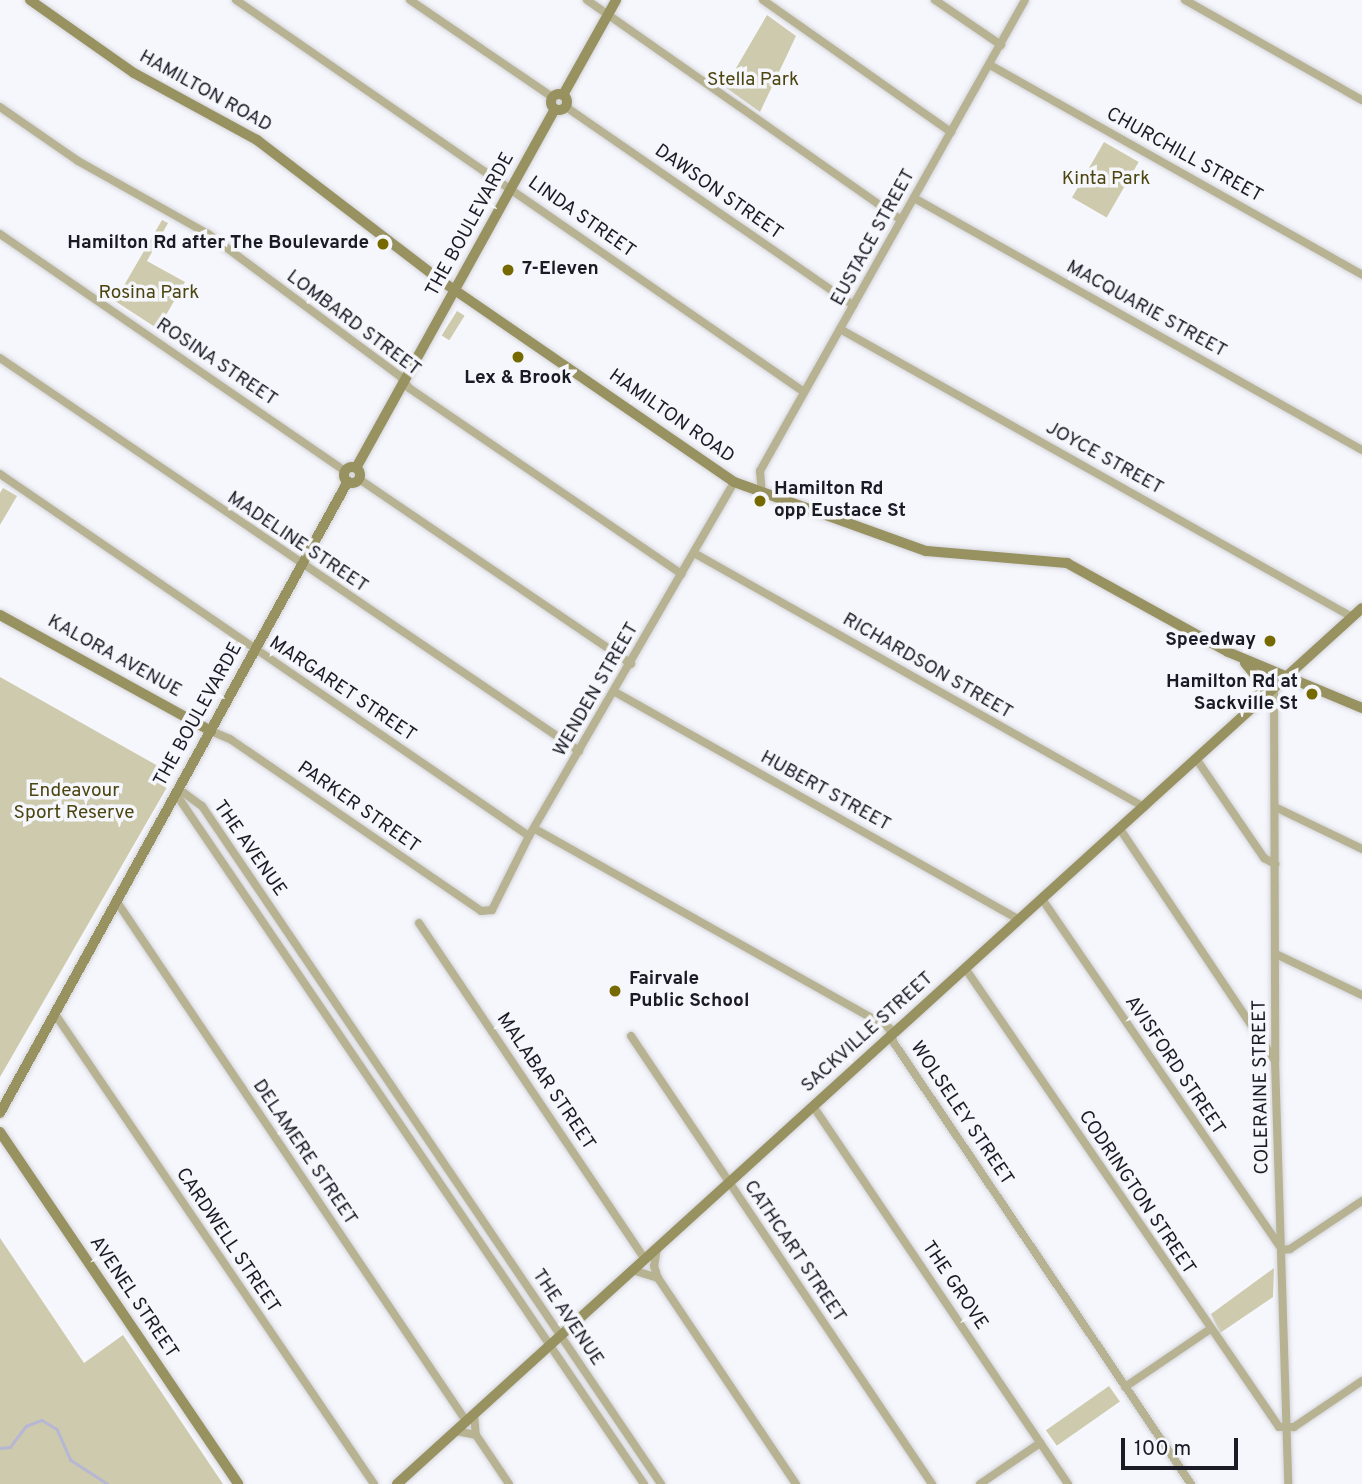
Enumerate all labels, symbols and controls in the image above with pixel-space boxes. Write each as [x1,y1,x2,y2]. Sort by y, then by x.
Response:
street label: HAMILTON ROAD [135,46,275,138]
park label: Stella Park [707,70,799,92]
street label: CHURCHILL STREET [1102,103,1266,209]
street label: DAWSON STREET [650,140,786,246]
street label: THE BOULEVARDE [422,149,520,301]
street label: EUSTACE STREET [827,166,921,310]
park label: Kinta Park [1062,169,1150,191]
street label: LINDA STREET [522,172,640,264]
place label: Hamilton Rd after The Boulevarde [67,233,369,255]
marker: Hamilton Rd after The Boulevarde [375,236,391,252]
street label: MACQUARIE STREET [1062,256,1230,364]
place label: 7-Eleven [522,259,599,281]
marker: 7-Eleven [500,262,516,278]
street label: LOMBARD STREET [281,266,425,382]
park label: Rosina Park [99,283,199,305]
street label: ROSINA STREET [151,314,281,412]
marker: Lex & Brook [510,349,526,365]
street label: HAMILTON ROAD [604,365,738,469]
place label: Lex & Brook [464,368,572,390]
street label: JOYCE STREET [1041,417,1167,501]
place label: Hamilton Rd opp Eustace St [774,479,906,523]
street label: MADELINE STREET [222,487,372,599]
marker: Hamilton Rd opp Eustace St [752,493,768,509]
street label: RICHARDSON STREET [838,609,1016,725]
street label: KALORA AVENUE [42,610,186,704]
street label: WENDEN STREET [549,619,645,761]
place label: Speedway [1165,630,1256,652]
street label: MARGARET STREET [264,632,420,748]
marker: Speedway [1262,633,1278,649]
street label: THE BOULEVARDE [150,639,248,791]
place label: Hamilton Rd at Sackville St [1166,672,1298,716]
marker: Hamilton Rd at Sackville St [1304,686,1320,702]
street label: HUBERT STREET [756,747,894,837]
street label: PARKER STREET [292,757,424,859]
park label: Endeavour Sport Reserve [14,781,134,825]
street label: THE AVENUE [207,796,291,902]
street label: SACKVILLE STREET [797,968,939,1098]
place label: Fairvale Public School [629,969,749,1013]
marker: Fairvale Public School [607,983,623,999]
street label: AVISFORD STREET [1119,992,1229,1140]
street label: COLERAINE STREET [1249,999,1275,1175]
street label: MALABAR STREET [491,1009,599,1155]
street label: WOLSELEY STREET [904,1037,1018,1191]
street label: DELAMERE STREET [247,1076,361,1230]
street label: CODRINGTON STREET [1073,1107,1199,1279]
street label: CARDWELL STREET [170,1164,284,1318]
street label: CATHCART STREET [738,1176,850,1328]
street label: AVENEL STREET [84,1233,182,1363]
street label: THE GROVE [916,1237,992,1335]
street label: THE AVENUE [526,1265,608,1371]
scale bar [1124,1424,1241,1468]
text: 100 m [1134,1436,1191,1463]

